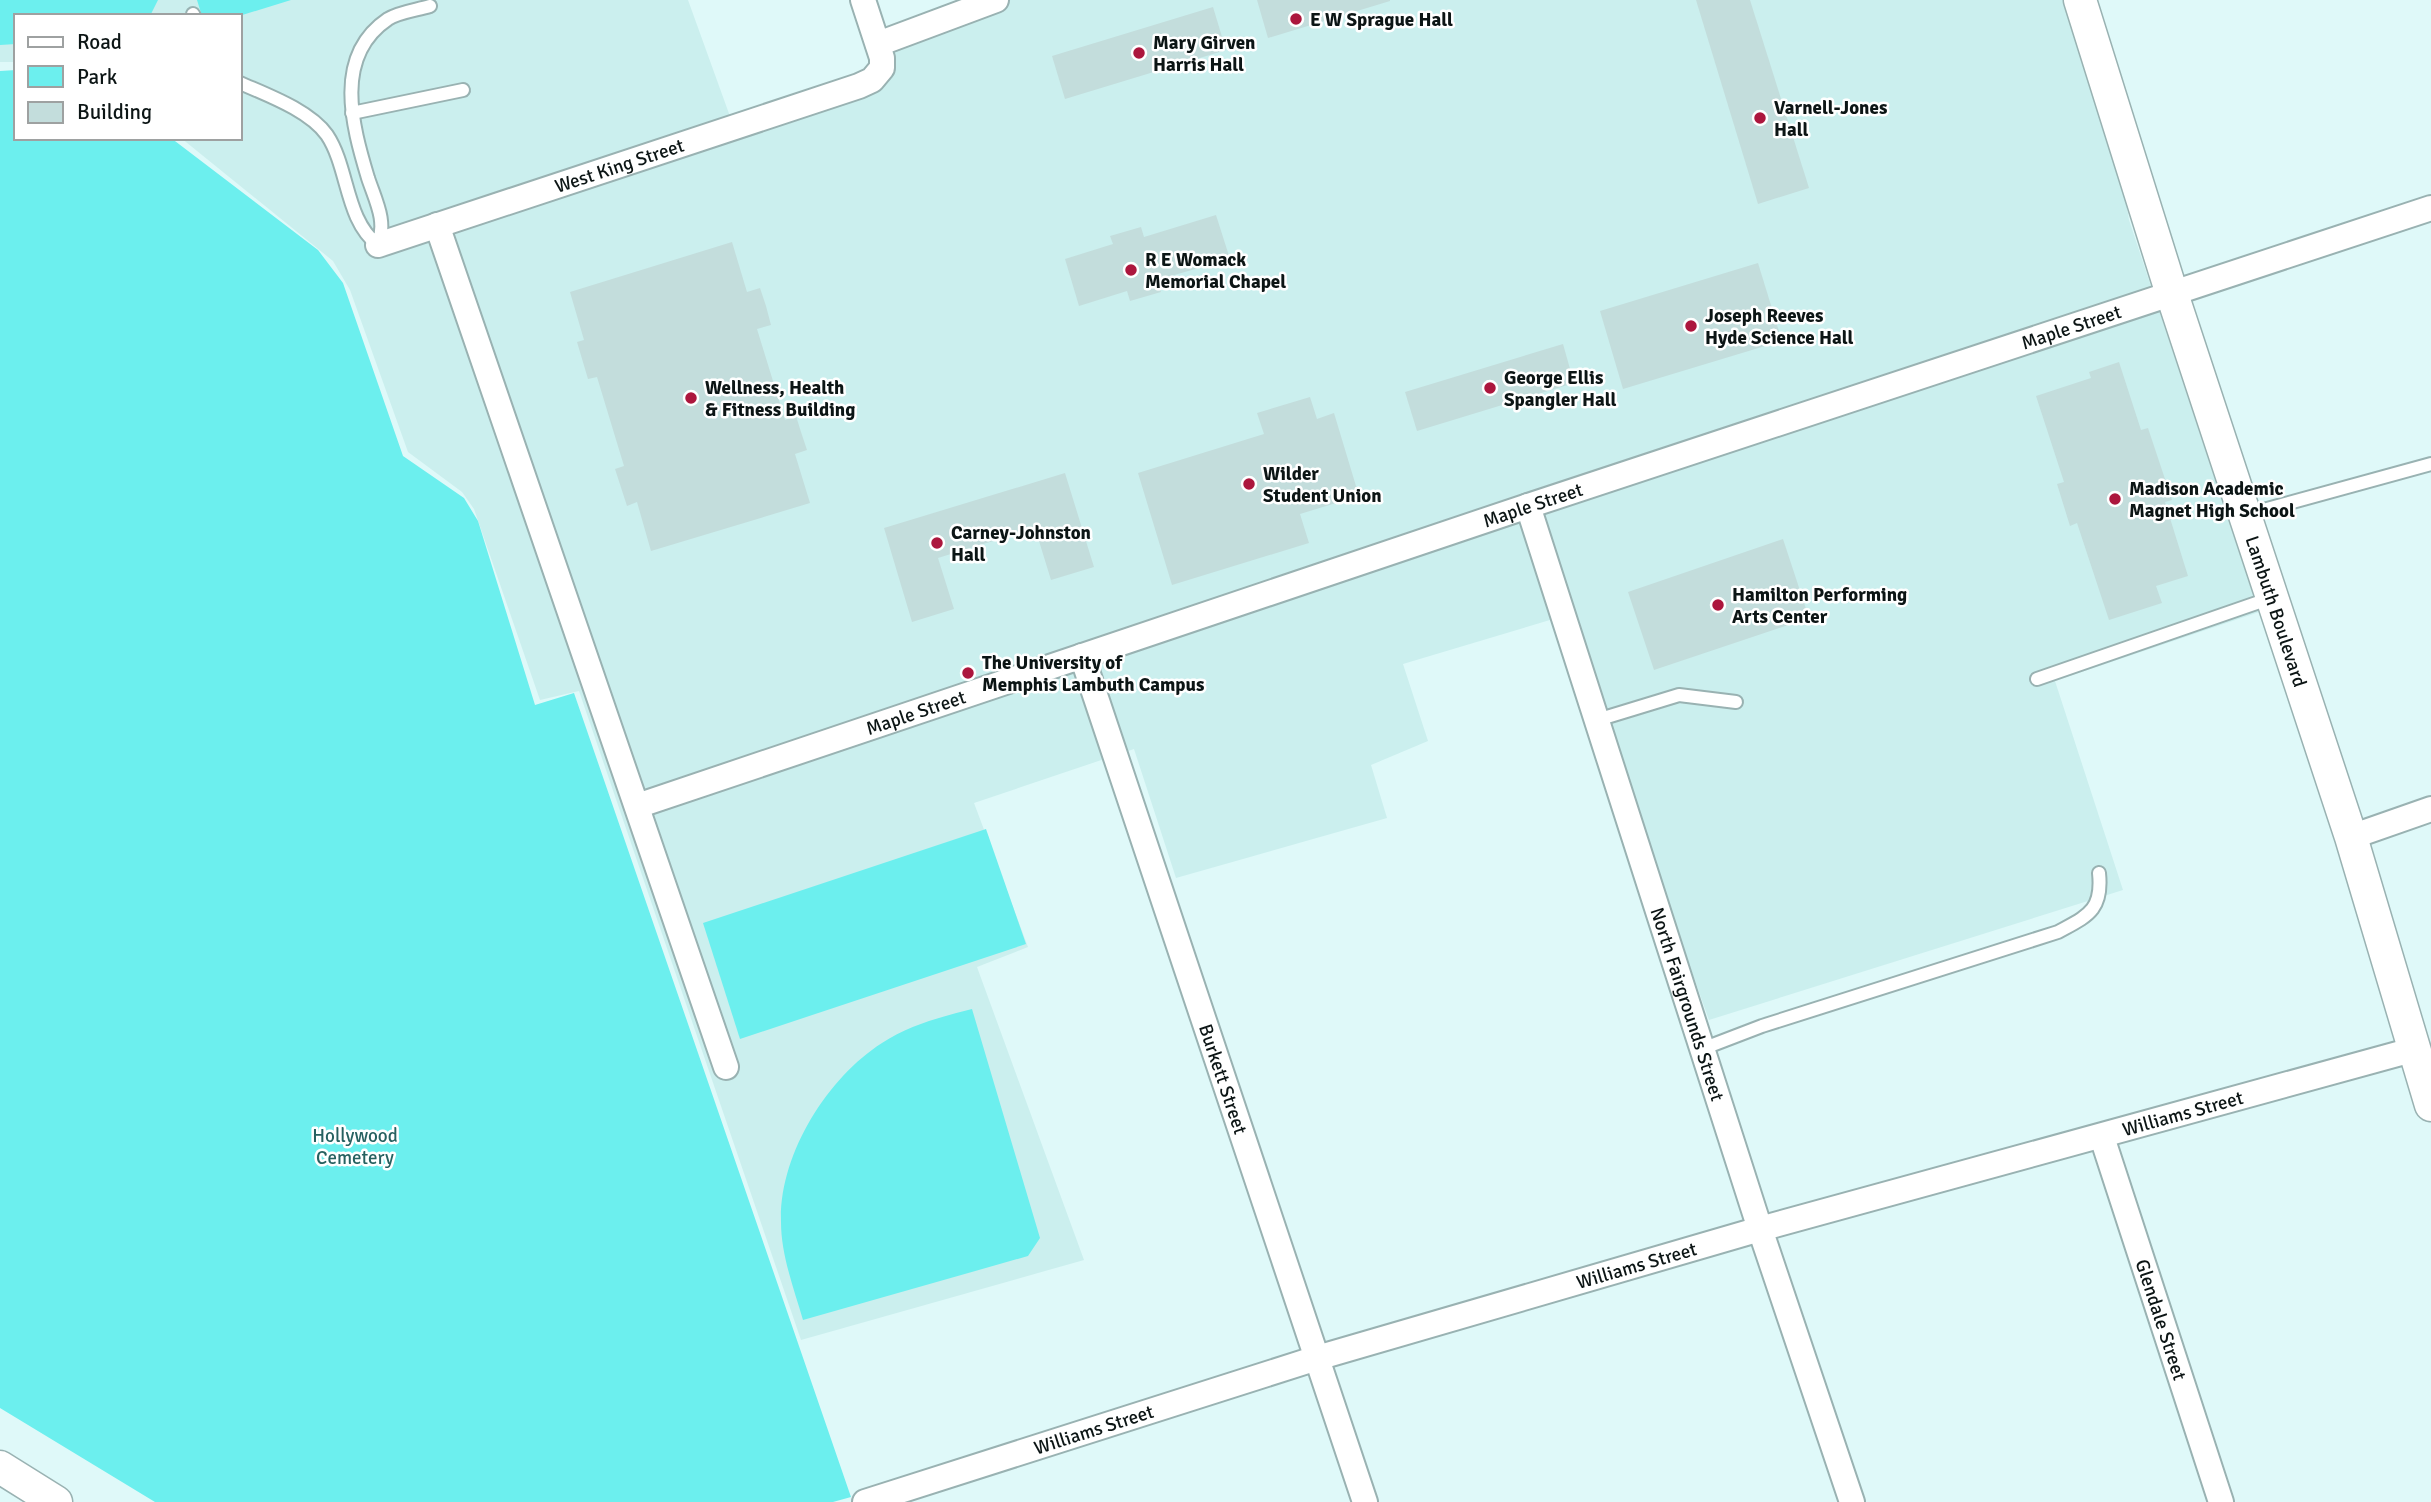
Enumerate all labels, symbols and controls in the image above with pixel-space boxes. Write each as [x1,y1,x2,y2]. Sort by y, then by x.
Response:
place label: E W Sprague Hall [1310,8,1453,32]
marker: E W Sprague Hall [1288,11,1304,27]
legend [14,14,242,140]
text: Road [77,29,122,55]
place label: Mary Girven Harris Hall [1153,31,1256,77]
marker: Mary Girven Harris Hall [1131,45,1147,61]
text: Park [77,64,118,90]
place label: Varnell-Jones Hall [1774,96,1887,142]
text: Building [77,99,152,125]
marker: Varnell-Jones Hall [1752,110,1768,126]
street label: West King Street [552,134,688,199]
place label: R E Womack Memorial Chapel [1145,248,1286,294]
marker: R E Womack Memorial Chapel [1123,262,1139,278]
street label: Maple Street [2018,300,2125,355]
place label: Joseph Reeves Hyde Science Hall [1705,304,1853,350]
marker: Joseph Reeves Hyde Science Hall [1683,318,1699,334]
place label: George Ellis Spangler Hall [1504,366,1617,412]
place label: Wellness, Health & Fitness Building [705,376,855,422]
marker: George Ellis Spangler Hall [1482,380,1498,396]
marker: Wellness, Health & Fitness Building [683,390,699,406]
place label: Wilder Student Union [1263,462,1382,508]
marker: Wilder Student Union [1241,476,1257,492]
place label: Madison Academic Magnet High School [2129,477,2295,523]
street label: Maple Street [1480,478,1586,533]
marker: Madison Academic Magnet High School [2107,491,2123,507]
place label: Carney-Johnston Hall [951,521,1091,567]
street label: Lambuth Boulevard [2239,533,2312,690]
marker: Carney-Johnston Hall [929,535,945,551]
place label: Hamilton Performing Arts Center [1732,583,1907,629]
marker: Hamilton Performing Arts Center [1710,597,1726,613]
place label: The University of Memphis Lambuth Campus [982,651,1204,697]
marker: The University of Memphis Lambuth Campus [960,665,976,681]
street label: Maple Street [863,685,969,741]
street label: North Fairgrounds Street [1645,905,1729,1104]
street label: Burkett Street [1193,1021,1252,1138]
street label: Williams Street [2120,1086,2246,1142]
park label: Hollywood Cemetery [312,1124,398,1170]
street label: Williams Street [1574,1237,1700,1295]
street label: Glendale Street [2130,1256,2192,1384]
street label: Williams Street [1031,1400,1157,1460]

